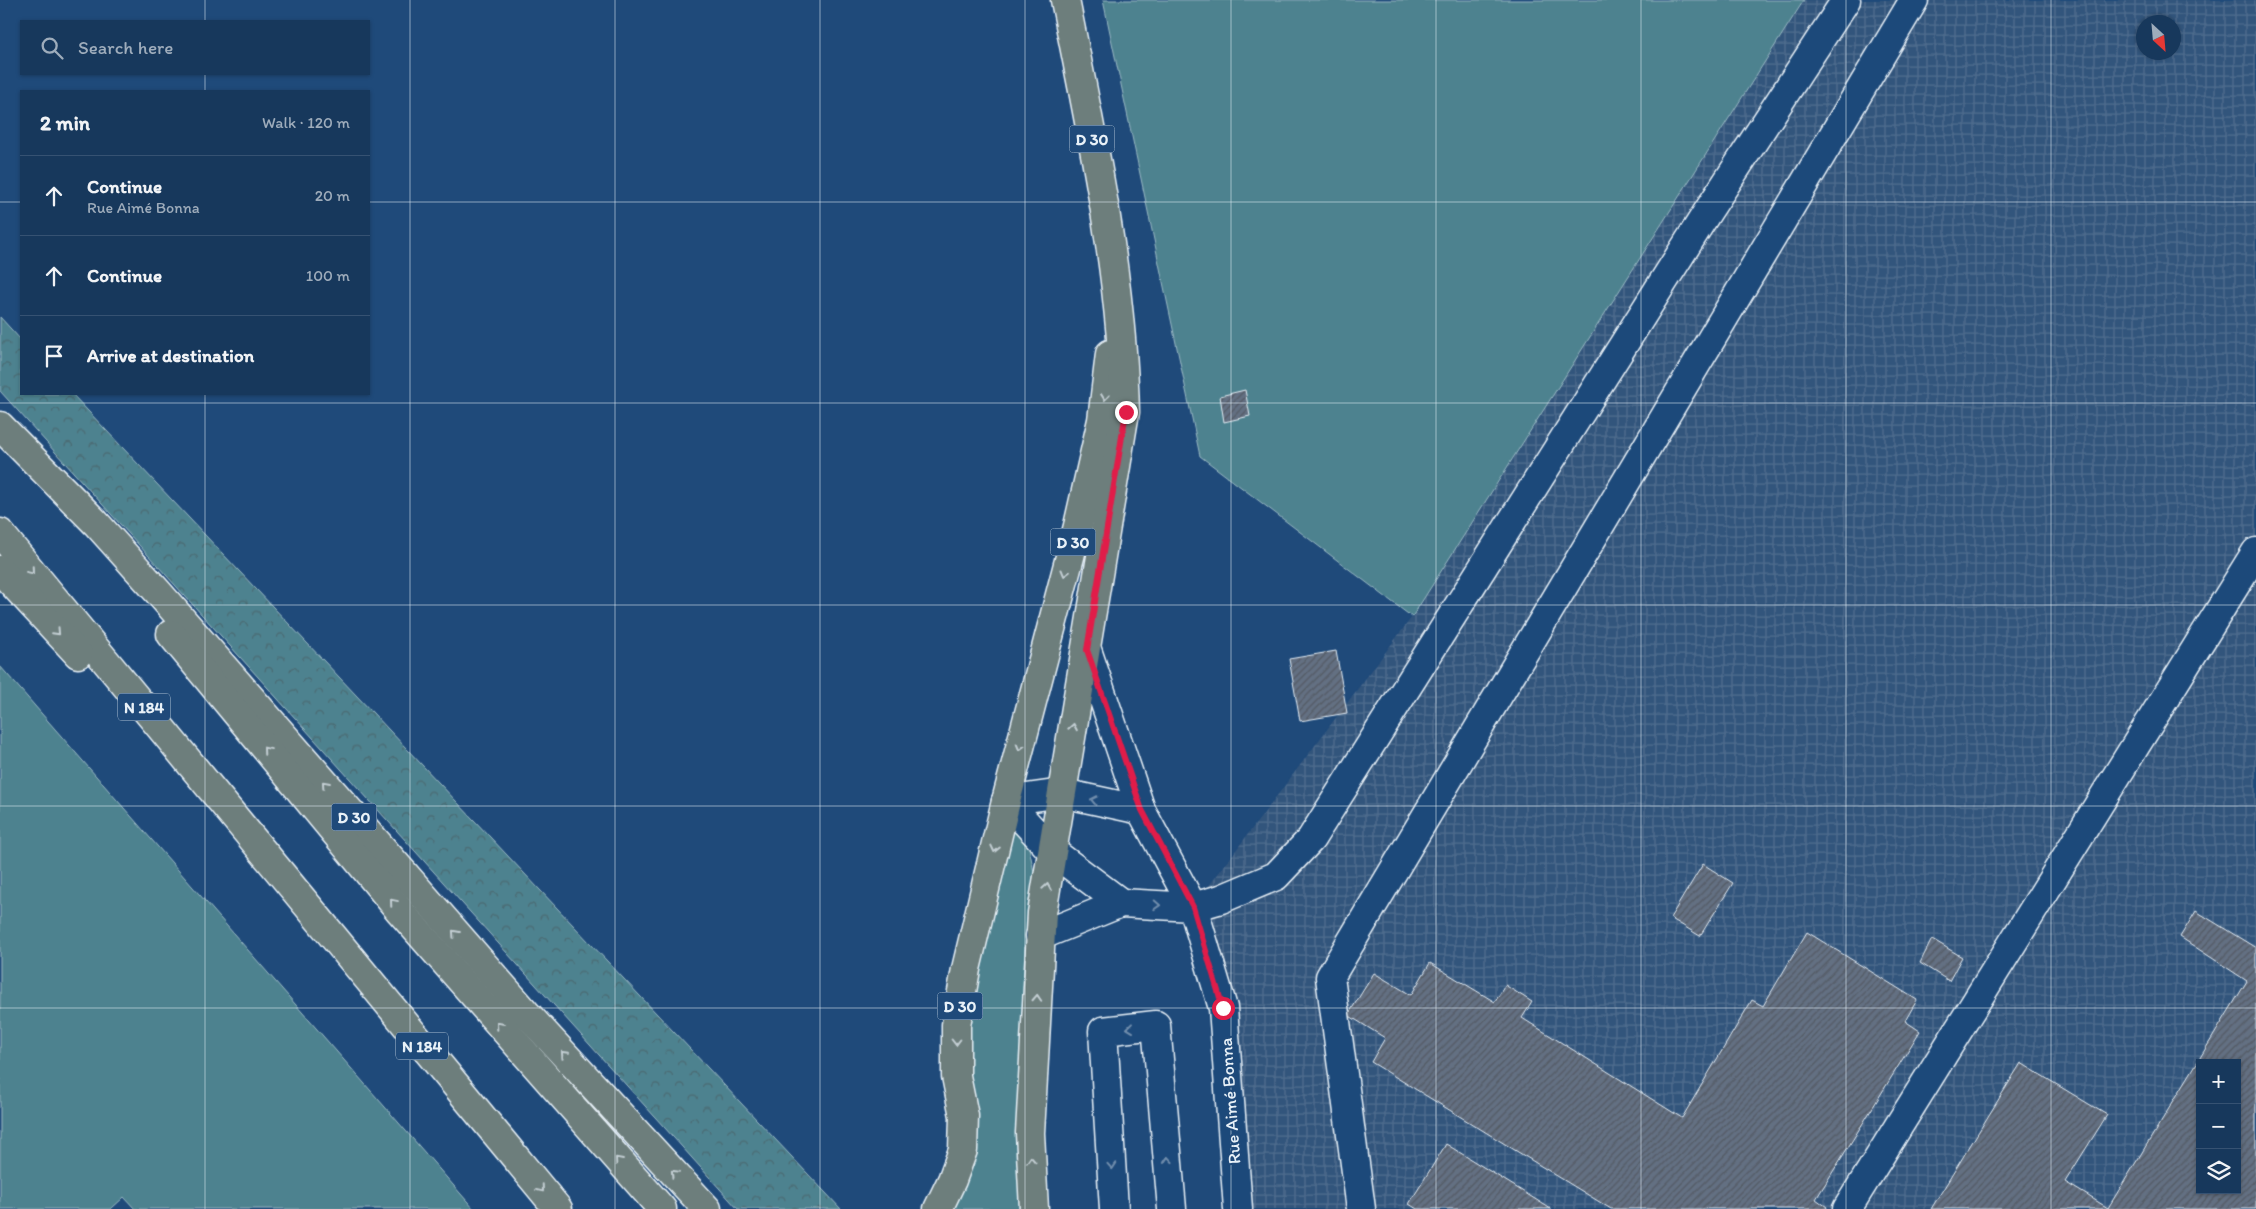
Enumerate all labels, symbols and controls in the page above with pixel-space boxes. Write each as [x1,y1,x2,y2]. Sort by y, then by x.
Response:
north arrow [2136,15,2181,60]
search box [20,20,370,75]
icon: search [38,34,66,62]
text: Search here [78,36,173,59]
text: 2 min [40,110,90,135]
text: Walk · 120 m [262,113,350,132]
road number: D 30 [1070,126,1114,152]
text: Continue [87,175,162,198]
icon: ahead [40,182,68,210]
text: 20 m [315,186,350,205]
text: Rue Aimé Bonna [87,198,200,217]
icon: ahead [40,262,68,290]
text: Continue [87,264,162,287]
text: 100 m [306,266,350,285]
icon: arrive [40,342,68,370]
text: Arrive at destination [87,344,254,367]
one-way arrow [1100,394,1111,402]
route end [1115,401,1138,424]
road number: D 30 [1050,528,1096,556]
one-way arrow [25,565,34,574]
one-way arrow [1061,568,1071,576]
one-way arrow [51,626,60,635]
road number: N 184 [118,694,170,720]
one-way arrow [1068,723,1078,731]
one-way arrow [1015,742,1026,751]
one-way arrow [264,747,272,756]
one-way arrow [322,781,331,790]
one-way arrow [1089,795,1098,805]
road number: D 30 [332,804,376,830]
one-way arrow [990,844,1001,853]
one-way arrow [1041,883,1052,892]
one-way arrow [390,899,398,908]
one-way arrow [1153,900,1161,911]
one-way arrow [452,930,461,939]
road number: D 30 [938,992,982,1019]
one-way arrow [1032,994,1043,1002]
route start [1212,997,1235,1020]
one-way arrow [496,1021,505,1030]
one-way arrow [1126,1022,1134,1033]
road number: N 184 [396,1032,448,1060]
street label: Rue Aimé Bonna [1215,1037,1245,1165]
one-way arrow [951,1038,961,1046]
one-way arrow [561,1051,570,1060]
map controls [2196,1059,2241,1194]
button: + [2196,1059,2241,1104]
button: − [2196,1104,2241,1149]
button: layers [2196,1149,2241,1194]
one-way arrow [615,1156,624,1165]
one-way arrow [1026,1156,1037,1164]
one-way arrow [1163,1156,1174,1164]
one-way arrow [1106,1162,1117,1170]
one-way arrow [671,1170,680,1179]
one-way arrow [535,1183,544,1192]

